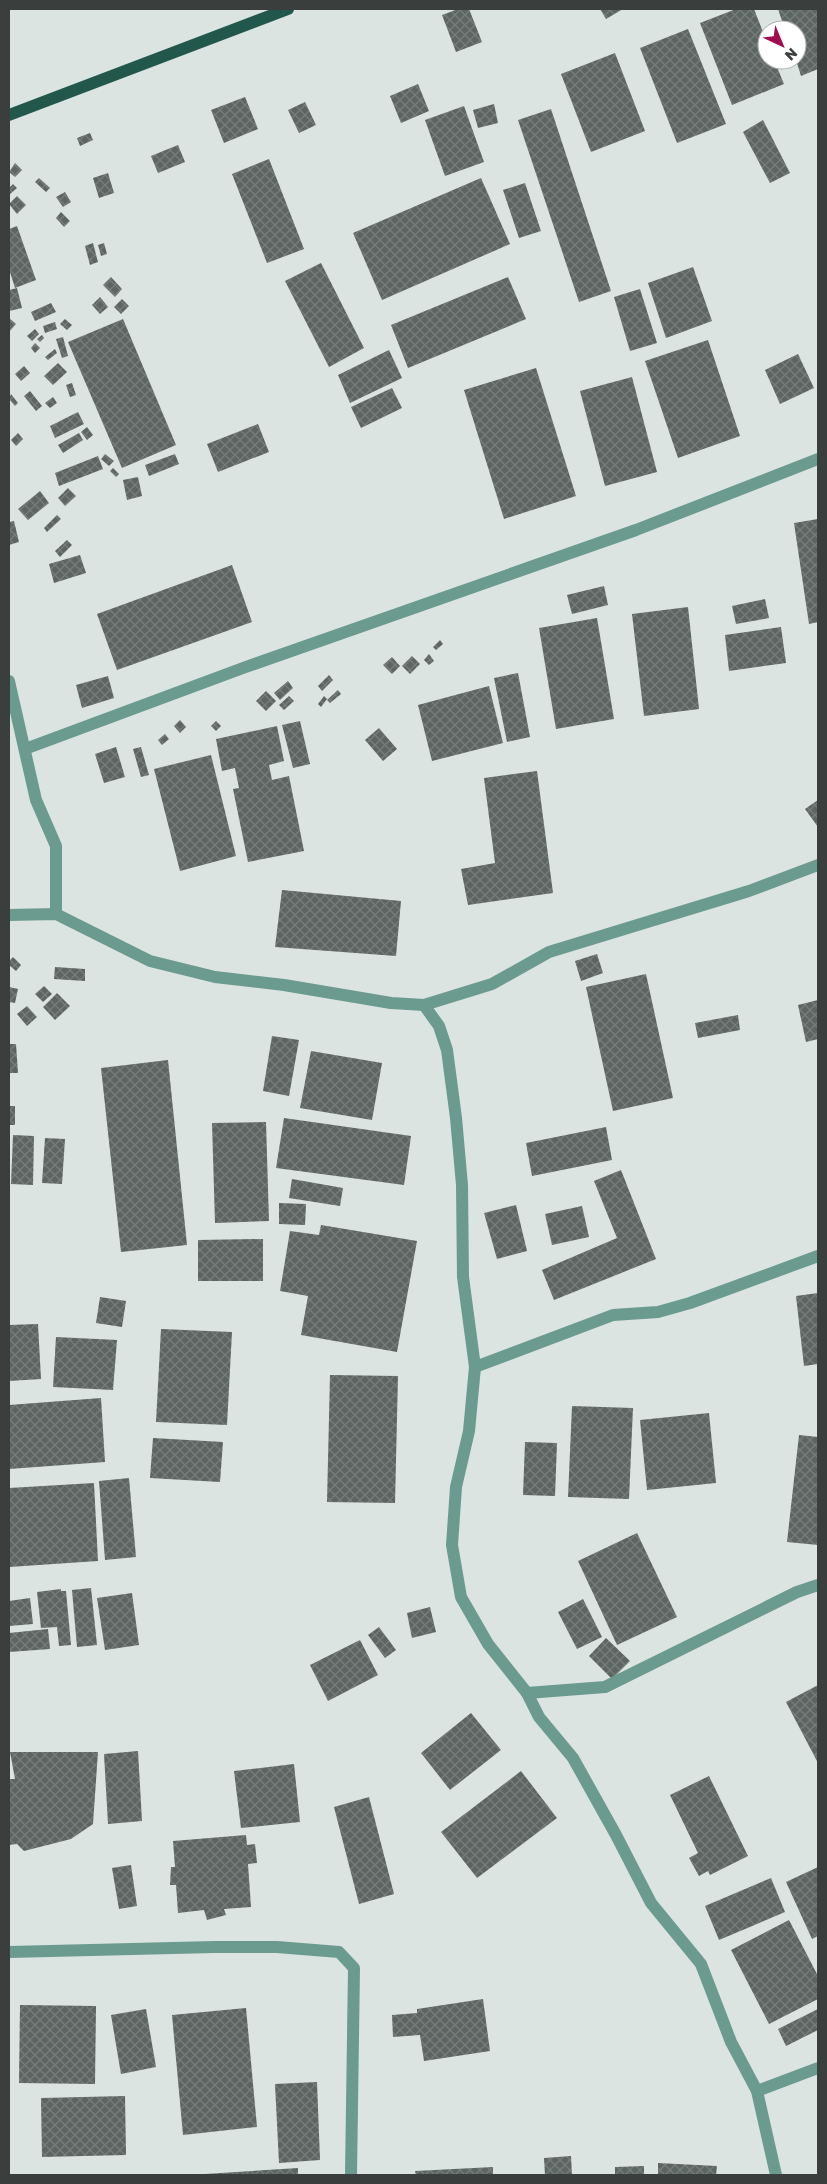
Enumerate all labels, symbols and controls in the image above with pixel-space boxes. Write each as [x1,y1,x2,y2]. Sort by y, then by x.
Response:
north arrow [757,20,807,70]
text: N [782,45,801,65]

